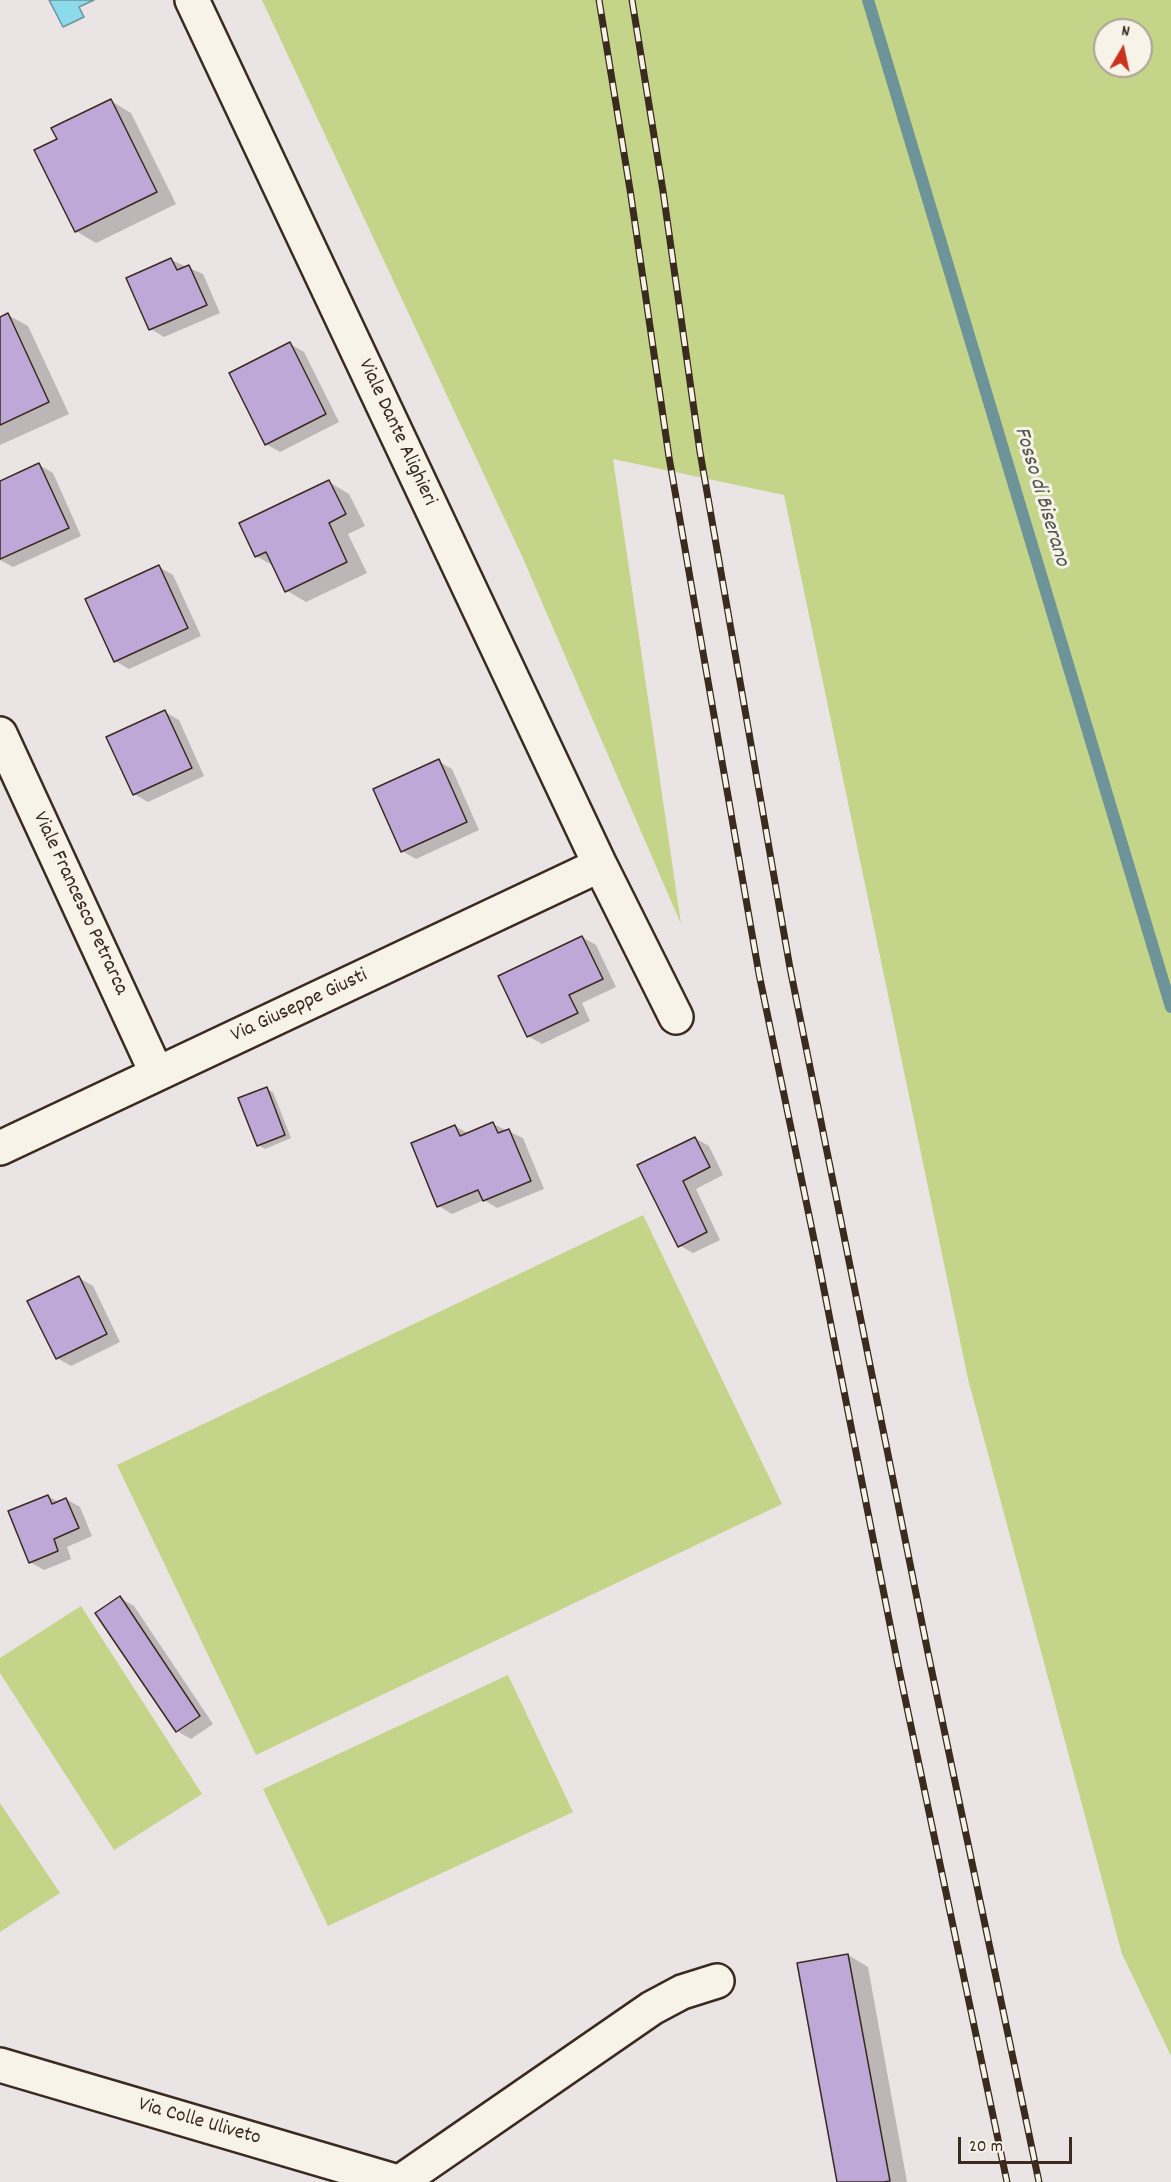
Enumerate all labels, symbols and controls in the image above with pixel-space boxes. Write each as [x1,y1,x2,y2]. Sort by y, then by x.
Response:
north arrow [1093,18,1153,78]
text: N [1120,20,1131,44]
street label: Viale Dante Alighieri [351,356,441,510]
water label: Fosso di Biserano [1006,424,1074,570]
street label: Viale Francesco Petrarca [26,809,132,999]
street label: Via Giuseppe Giusti [228,964,372,1050]
street label: Via Colle Uliveto [135,2093,263,2153]
scale bar [961,2125,1075,2163]
text: 20 m [969,2135,1003,2160]

